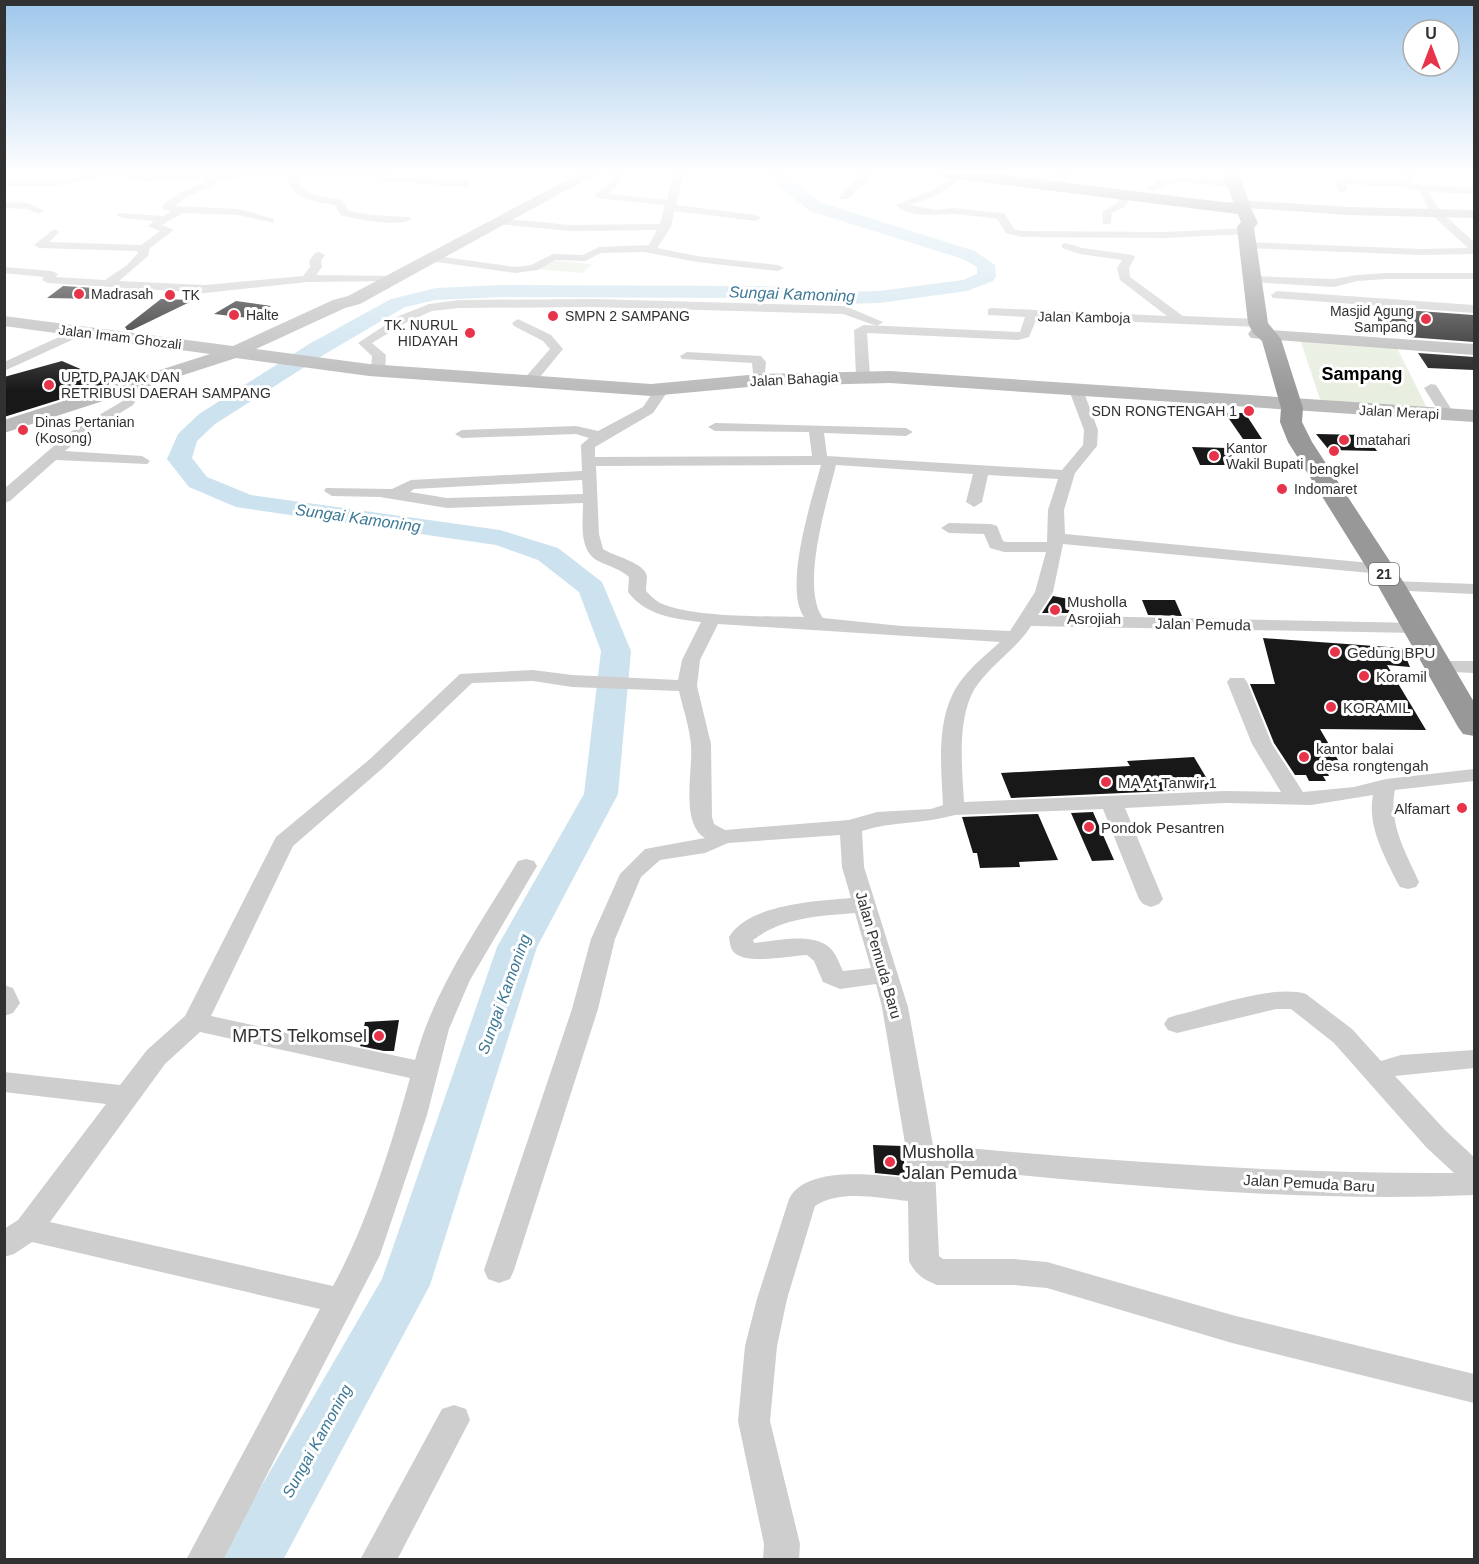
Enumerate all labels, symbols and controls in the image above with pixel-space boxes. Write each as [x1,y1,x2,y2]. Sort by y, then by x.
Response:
north arrow [1401,18,1461,78]
text: U [1425,25,1437,42]
water label: Sungai Kamoning [729,283,856,305]
place label: Madrasah [91,286,153,302]
marker: Madrasah [72,287,86,301]
place label: TK [182,287,201,303]
marker: TK [163,288,177,302]
place label: Masjid Agung Sampang [1330,303,1414,335]
place label: Halte [246,307,279,323]
marker: Halte [227,308,241,322]
place label: SMPN 2 SAMPANG [565,308,690,324]
street label: Jalan Kamboja [1038,308,1131,326]
marker: SMPN 2 SAMPANG [546,309,560,323]
marker: Masjid Agung Sampang [1419,312,1433,326]
place label: TK. NURUL HIDAYAH [384,317,458,349]
street label: Jalan Imam Ghozali [58,322,182,352]
marker: TK. NURUL HIDAYAH [463,326,477,340]
district label: Sampang [1321,364,1403,384]
place label: UPTD PAJAK DAN RETRIBUSI DAERAH SAMPANG [61,369,271,401]
street label: Jalan Bahagia [749,369,839,389]
marker: UPTD PAJAK DAN RETRIBUSI DAERAH SAMPANG [42,378,56,392]
street label: Jalan Merapi [1359,402,1439,422]
place label: SDN RONGTENGAH 1 [1092,403,1237,419]
marker: SDN RONGTENGAH 1 [1242,404,1256,418]
place label: Dinas Pertanian (Kosong) [35,414,135,446]
marker: Dinas Pertanian (Kosong) [16,423,30,437]
place label: matahari [1356,432,1410,448]
marker: matahari [1337,433,1351,447]
place label: Kantor Wakil Bupati [1226,440,1303,472]
marker: bengkel [1327,444,1341,458]
marker: Kantor Wakil Bupati [1207,449,1221,463]
place label: bengkel [1309,461,1359,477]
place label: Indomaret [1294,481,1357,497]
marker: Indomaret [1275,482,1289,496]
water label: Sungai Kamoning [294,501,422,535]
road number: 21 [1369,563,1399,585]
place label: Musholla Asrojiah [1067,593,1128,627]
marker: Musholla Asrojiah [1048,603,1062,617]
street label: Jalan Pemuda [1155,615,1252,633]
place label: Gedung BPU [1347,644,1435,661]
marker: Gedung BPU [1328,645,1342,659]
place label: Koramil [1376,668,1427,685]
marker: Koramil [1357,669,1371,683]
place label: KORAMIL [1343,699,1411,716]
marker: KORAMIL [1324,700,1338,714]
place label: kantor balai desa rongtengah [1316,740,1429,774]
marker: kantor balai desa rongtengah [1297,750,1311,764]
place label: MA At Tanwir 1 [1118,774,1217,791]
marker: MA At Tanwir 1 [1099,775,1113,789]
place label: Alfamart [1394,800,1451,817]
marker: Alfamart [1455,801,1469,815]
place label: Pondok Pesantren [1101,819,1224,836]
marker: Pondok Pesantren [1082,820,1096,834]
street label: Jalan Pemuda Baru [853,889,905,1021]
water label: Sungai Kamoning [474,932,534,1056]
place label: MPTS Telkomsel [232,1026,367,1046]
marker: MPTS Telkomsel [372,1029,386,1043]
place label: Musholla Jalan Pemuda [902,1142,1018,1183]
marker: Musholla Jalan Pemuda [883,1155,897,1169]
street label: Jalan Pemuda Baru [1243,1171,1375,1195]
water label: Sungai Kamoning [279,1382,355,1500]

